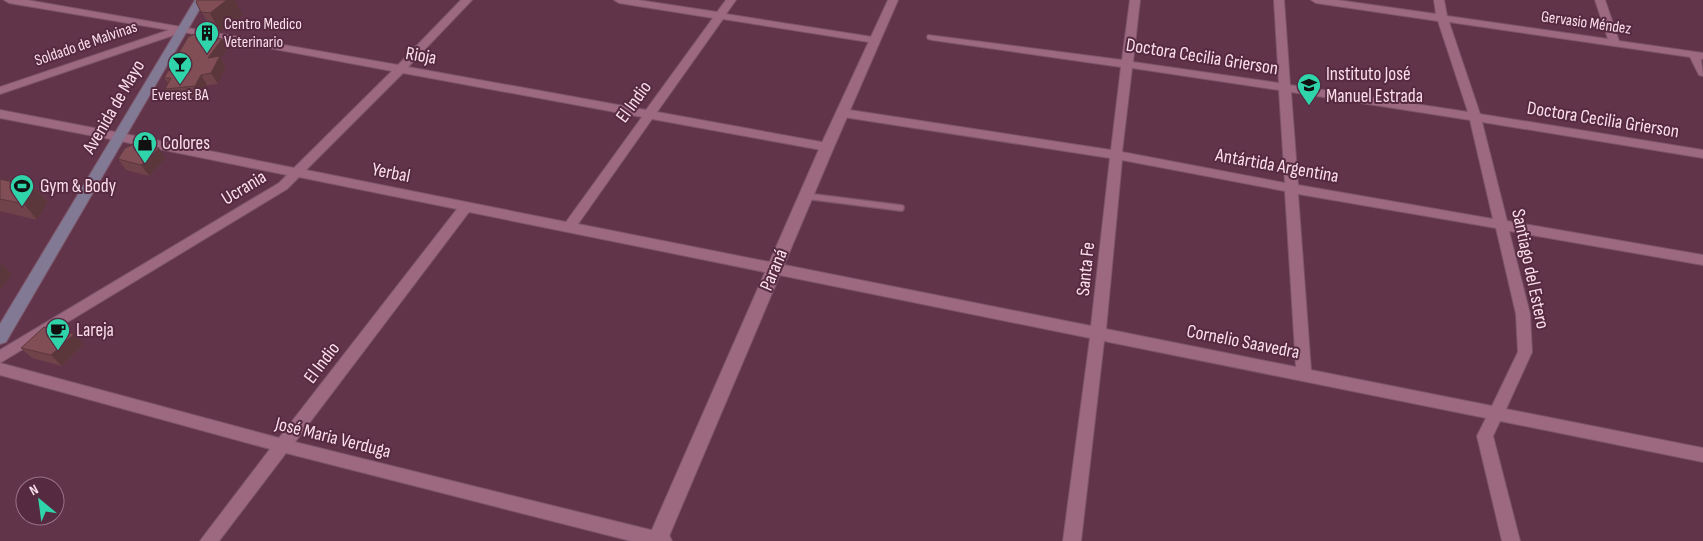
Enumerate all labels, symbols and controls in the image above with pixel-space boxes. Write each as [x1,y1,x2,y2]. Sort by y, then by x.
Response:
street label: Gervasio Méndez [1540,7,1633,39]
place label: Centro Medico Veterinario [224,15,302,52]
street label: Soldado de Malvinas [32,17,140,70]
building icon: Centro Medico Veterinario [194,20,220,54]
street label: Doctora Cecilia Grierson [1124,34,1280,80]
street label: Rioja [404,42,438,70]
bar icon: Everest BA [167,51,193,85]
street label: Avenida de Mayo [77,56,150,159]
place label: Instituto José Manuel Estrada [1326,63,1423,108]
school or university icon: Instituto José Manuel Estrada [1296,72,1322,106]
street label: El Indio [611,77,657,127]
place label: Everest BA [152,86,209,105]
street label: Doctora Cecilia Grierson [1525,97,1681,143]
shop icon: Colores [132,130,158,164]
place label: Colores [162,132,210,155]
street label: Antártida Argentina [1213,144,1340,188]
street label: Yerbal [370,158,412,188]
street label: Ucrania [217,166,271,210]
sports icon: Gym & Body [9,173,35,207]
place label: Gym & Body [40,175,117,198]
street label: Santiago del Estero [1506,207,1554,331]
street label: Santa Fe [1072,241,1100,297]
street label: Paraná [755,246,793,294]
cafe icon: Lareja [45,317,71,351]
place label: Lareja [76,319,114,342]
street label: Cornelio Saavedra [1185,320,1301,364]
street label: El Indio [299,338,345,388]
street label: José Maria Verduga [272,412,393,463]
north arrow [15,476,65,526]
text: N [27,481,41,499]

